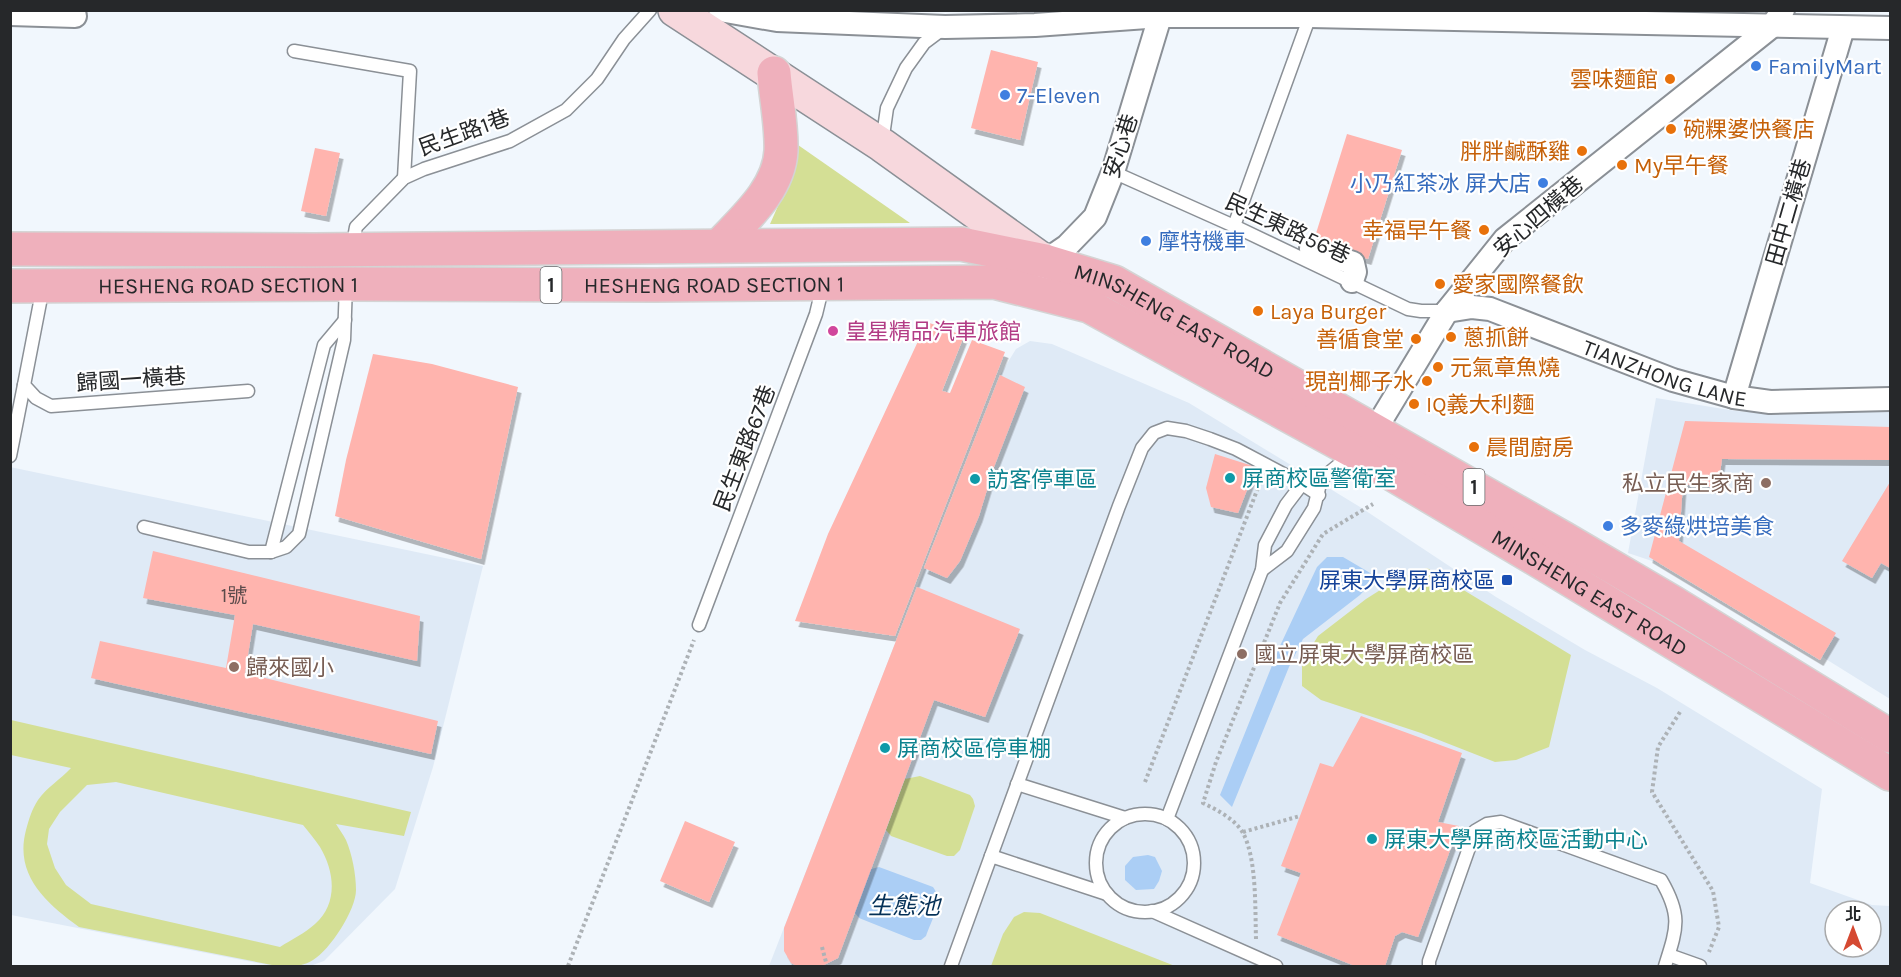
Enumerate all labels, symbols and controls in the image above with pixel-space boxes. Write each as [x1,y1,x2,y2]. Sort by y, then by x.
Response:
place label: FamilyMart [1768,54,1882,80]
marker: FamilyMart [1749,59,1763,73]
place label: 雲味麵館 [1570,67,1658,93]
marker: 雲味麵館 [1663,72,1677,86]
place label: 7-Eleven [1017,83,1100,109]
marker: 7-Eleven [998,88,1012,102]
street label: 民生路1巷 [415,104,514,161]
street label: 安心巷 [1098,111,1144,182]
place label: 碗粿婆快餐店 [1683,117,1815,143]
marker: 碗粿婆快餐店 [1664,122,1678,136]
place label: 胖胖鹹酥雞 [1460,139,1570,165]
marker: 胖胖鹹酥雞 [1575,144,1589,158]
place label: My早午餐 [1634,153,1729,179]
street label: 田中二橫巷 [1761,156,1817,269]
marker: My早午餐 [1615,158,1629,172]
place label: 小乃紅茶冰 屏大店 [1350,171,1531,197]
street label: 安心四橫巷 [1489,171,1589,263]
marker: 小乃紅茶冰 屏大店 [1536,176,1550,190]
street label: 民生東路56巷 [1221,189,1354,269]
place label: 幸福早午餐 [1362,218,1472,244]
marker: 幸福早午餐 [1477,223,1491,237]
place label: 摩特機車 [1158,229,1246,255]
marker: 摩特機車 [1139,234,1153,248]
street label: MINSHENG EAST ROAD [1071,259,1279,385]
road number: 1 [540,267,562,303]
street label: HESHENG ROAD SECTION 1 [584,271,844,299]
street label: HESHENG ROAD SECTION 1 [98,272,358,299]
place label: 愛家國際餐飲 [1452,272,1584,298]
marker: 愛家國際餐飲 [1433,277,1447,291]
place label: Laya Burger [1270,299,1386,325]
marker: Laya Burger [1251,304,1265,318]
place label: 皇星精品汽車旅館 [845,319,1021,345]
marker: 皇星精品汽車旅館 [826,324,840,338]
place label: 蔥抓餅 [1463,325,1529,351]
place label: 善循食堂 [1316,327,1404,353]
marker: 蔥抓餅 [1444,330,1458,344]
marker: 善循食堂 [1409,332,1423,346]
street label: TIANZHONG LANE [1579,334,1748,413]
place label: 元氣章魚燒 [1450,355,1560,381]
marker: 元氣章魚燒 [1431,360,1445,374]
street label: 歸國一橫巷 [75,363,187,397]
place label: 現剖椰子水 [1305,369,1415,395]
marker: 現剖椰子水 [1420,374,1434,388]
street label: 民生東路67巷 [709,382,781,515]
place label: IQ義大利麵 [1426,392,1535,418]
marker: IQ義大利麵 [1407,397,1421,411]
place label: 晨間廚房 [1486,435,1574,461]
marker: 晨間廚房 [1467,440,1481,454]
place label: 屏商校區警衛室 [1242,466,1396,492]
place label: 訪客停車區 [987,467,1097,493]
road number: 1 [1464,469,1484,505]
marker: 屏商校區警衛室 [1223,471,1237,485]
place label: 私立民生家商 [1622,471,1754,497]
marker: 訪客停車區 [968,472,982,486]
marker: 私立民生家商 [1759,476,1773,490]
place label: 多麥綠烘培美食 [1620,514,1774,540]
marker: 多麥綠烘培美食 [1601,519,1615,533]
street label: MINSHENG EAST ROAD [1487,524,1692,662]
place label: 屏東大學屏商校區 [1319,568,1495,594]
marker: 屏東大學屏商校區 [1500,573,1514,587]
house number: 1號 [221,584,247,607]
place label: 國立屏東大學屏商校區 [1254,642,1474,668]
marker: 國立屏東大學屏商校區 [1235,647,1249,661]
place label: 歸來國小 [246,655,334,681]
marker: 歸來國小 [227,660,241,674]
place label: 屏商校區停車棚 [897,736,1051,762]
marker: 屏商校區停車棚 [878,741,892,755]
place label: 屏東大學屏商校區活動中心 [1384,827,1648,853]
marker: 屏東大學屏商校區活動中心 [1365,832,1379,846]
water label: 生態池 [868,892,943,920]
north arrow [1823,899,1883,959]
text: 北 [1845,905,1861,924]

